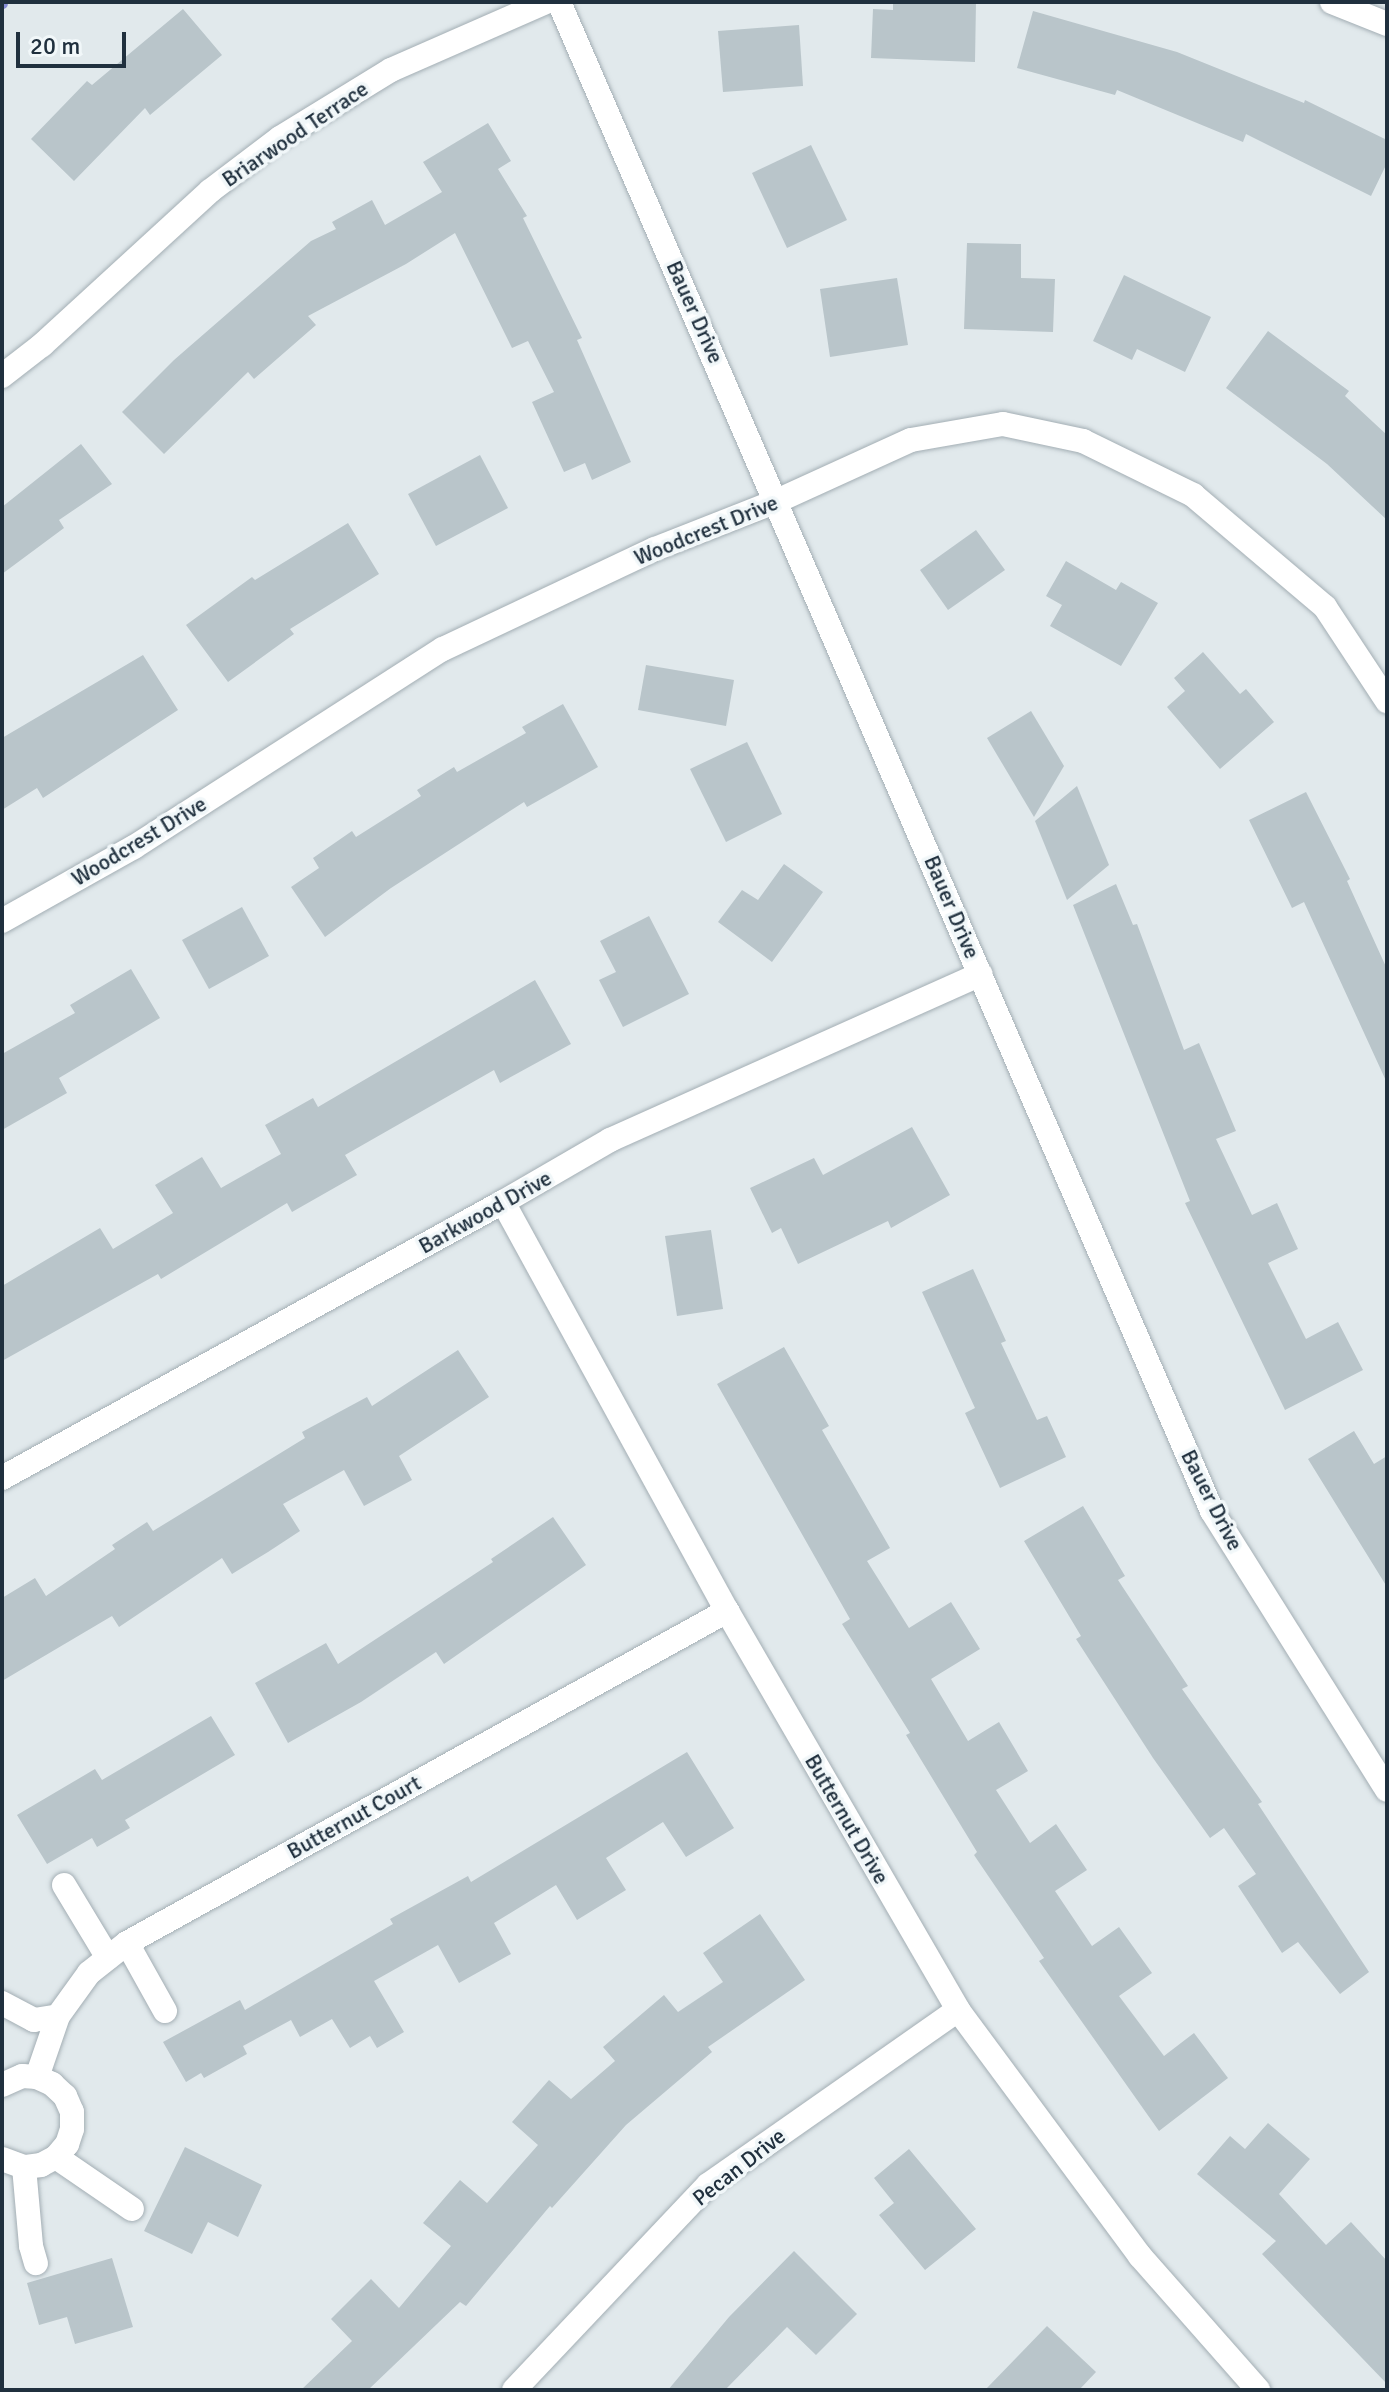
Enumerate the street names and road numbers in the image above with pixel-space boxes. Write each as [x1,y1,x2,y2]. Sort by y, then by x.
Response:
street label: Briarwood Terrace [217,75,373,193]
street label: Bauer Drive [661,257,729,367]
street label: Woodcrest Drive [630,489,782,571]
street label: Woodcrest Drive [67,790,211,892]
street label: Bauer Drive [918,851,986,963]
street label: Barkwood Drive [414,1165,556,1259]
street label: Bauer Drive [1175,1445,1249,1555]
street label: Butternut Drive [799,1749,895,1889]
street label: Butternut Court [282,1769,426,1865]
street label: Pecan Drive [687,2123,791,2211]

